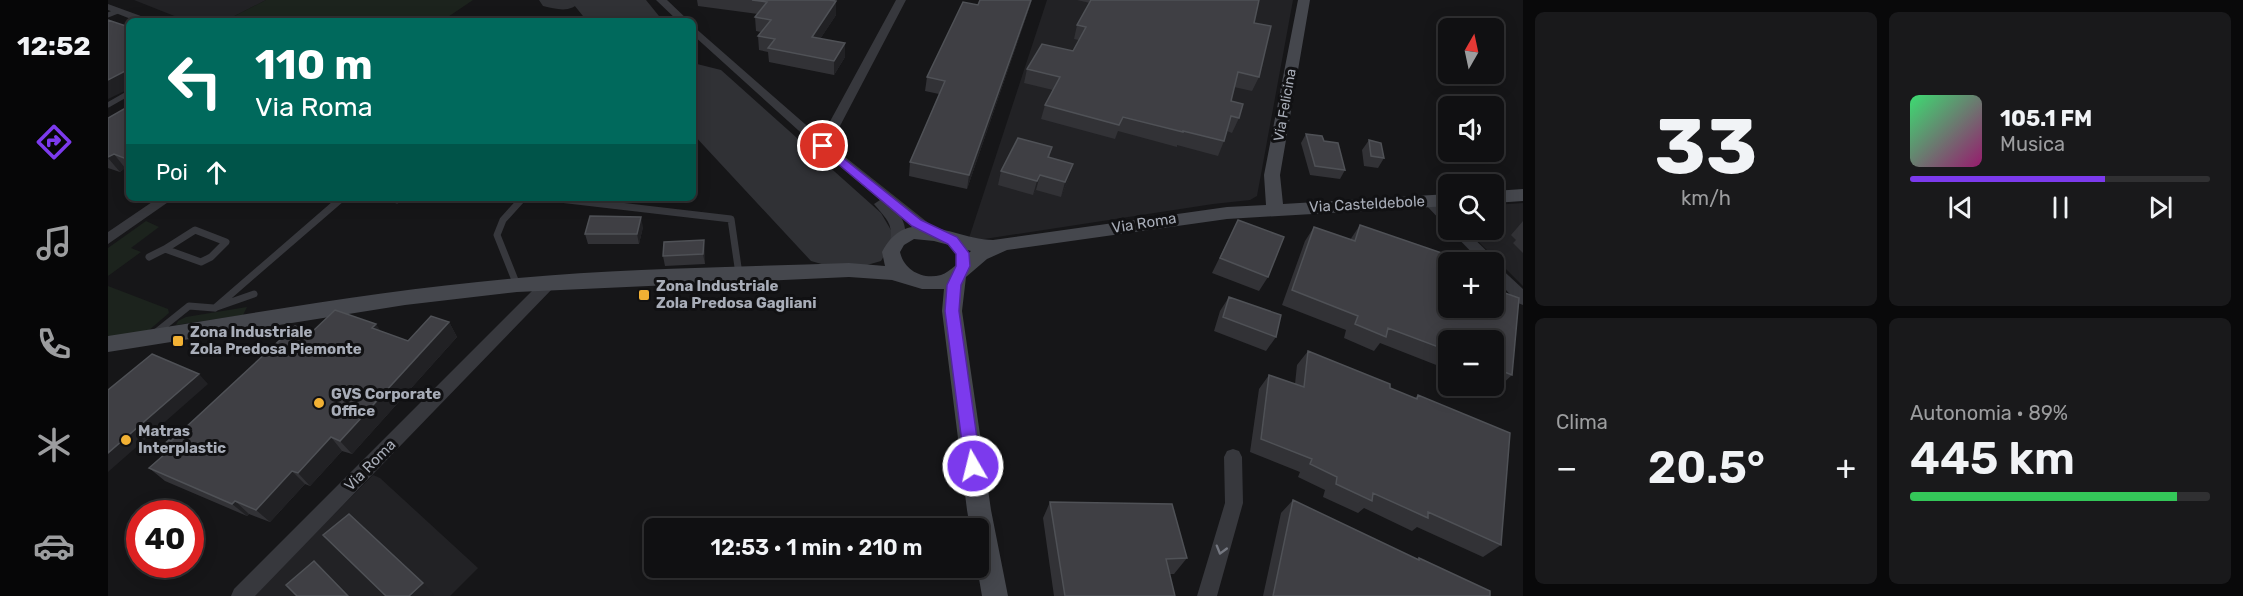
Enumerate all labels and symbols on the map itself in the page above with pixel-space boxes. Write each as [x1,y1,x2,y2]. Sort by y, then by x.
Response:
north arrow [1438,18,1504,84]
street label: Via Felicina [1270,67,1300,143]
pin [797,120,848,171]
street label: Via Casteldebole [1309,192,1425,216]
street label: Via Roma [1110,209,1178,237]
place label: Zona Industriale Zola Predosa Gagliani [656,277,816,312]
marker: Zona Industriale Zola Predosa Gagliani [637,288,651,302]
place label: Zona Industriale Zola Predosa Piemonte [190,323,362,358]
marker: Zona Industriale Zola Predosa Piemonte [171,334,185,348]
place label: GVS Corporate Office [331,385,441,420]
marker: GVS Corporate Office [312,396,326,410]
place label: Matras Interplastic [138,422,226,457]
marker: Matras Interplastic [119,433,133,447]
position arrow [941,434,1005,498]
street label: Via Roma [341,436,399,494]
speed limit sign: 40 [126,500,204,578]
one-way arrow [1216,544,1228,555]

